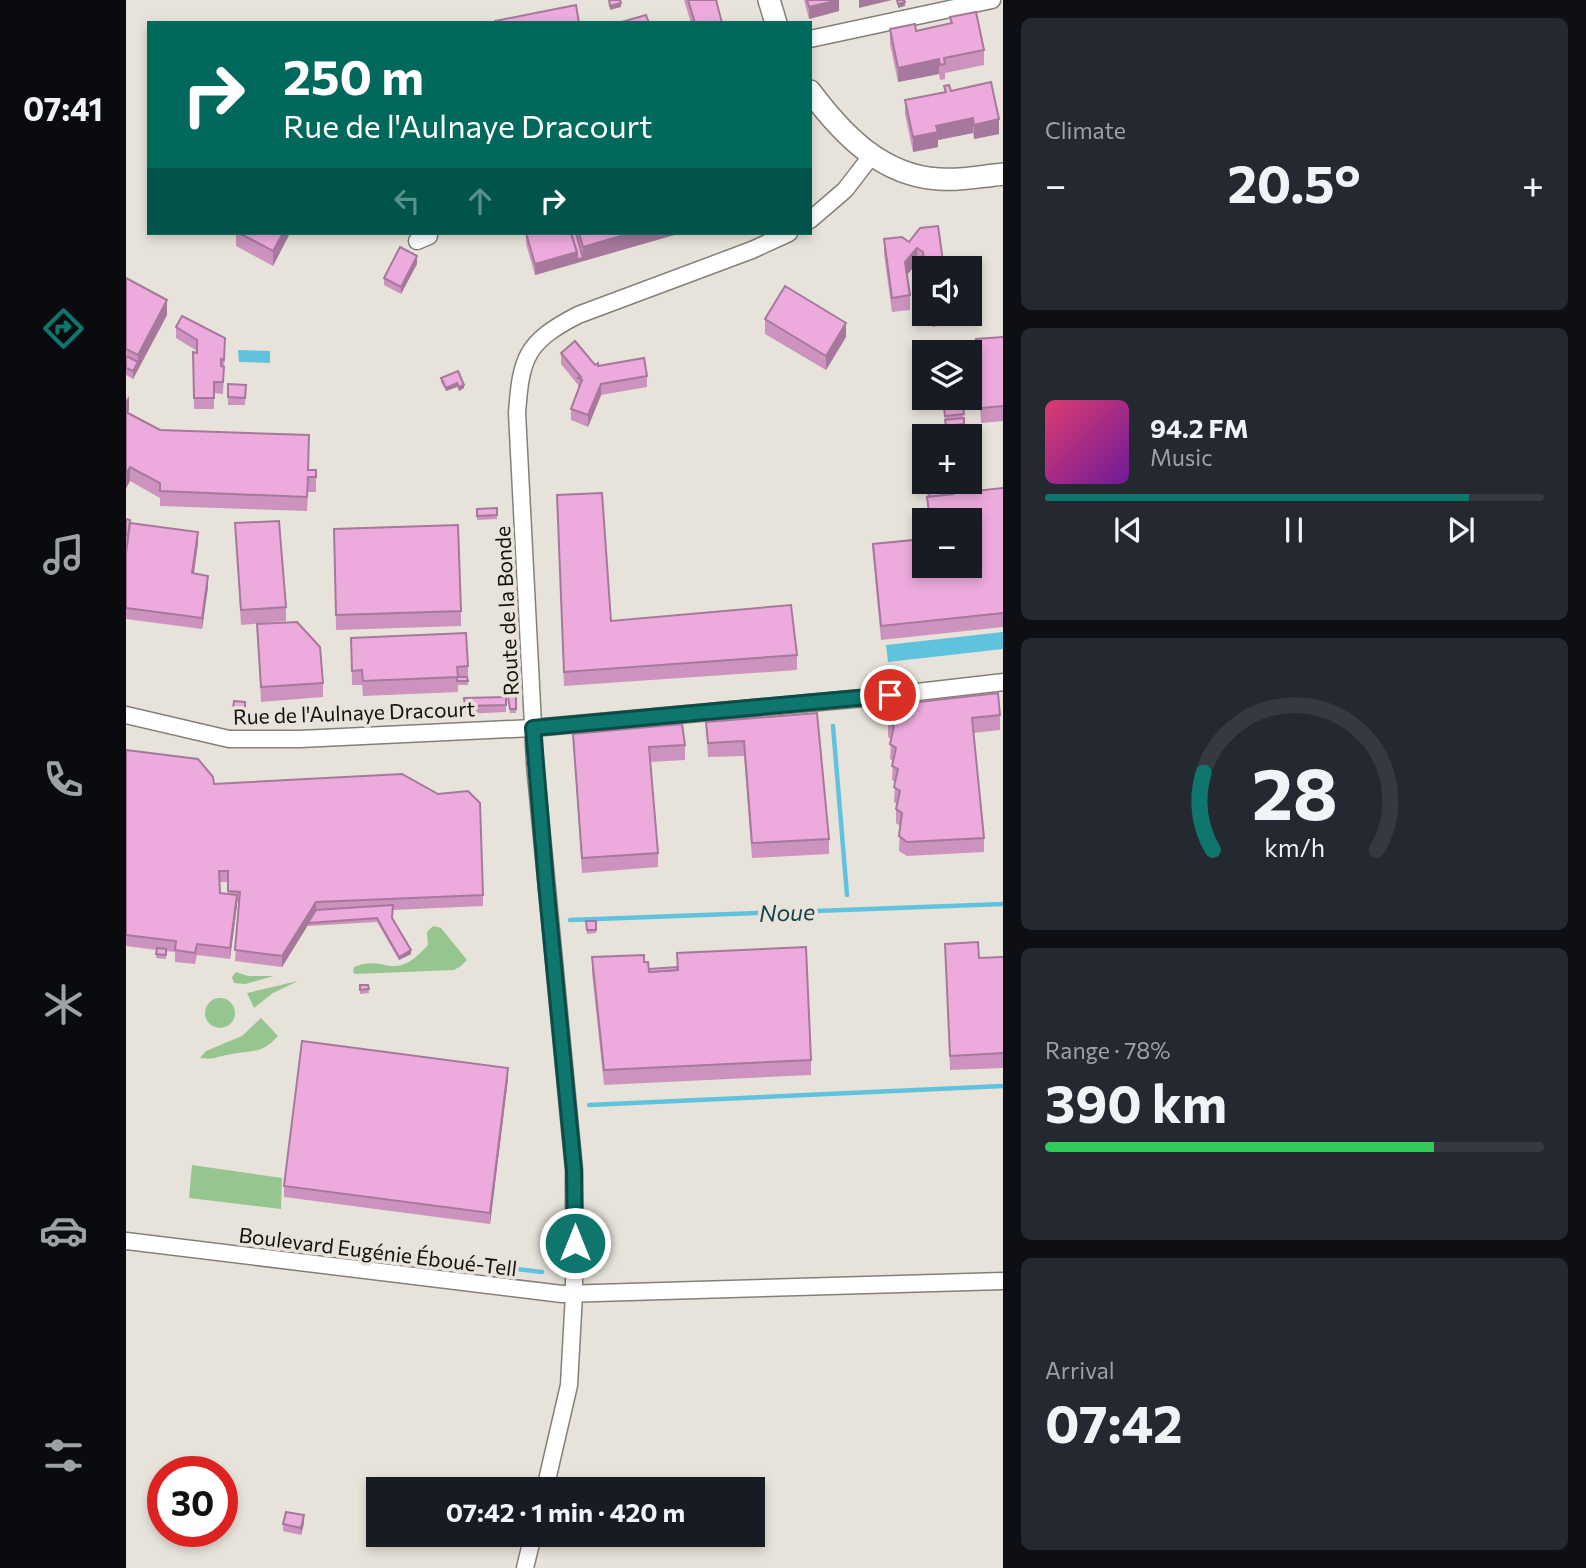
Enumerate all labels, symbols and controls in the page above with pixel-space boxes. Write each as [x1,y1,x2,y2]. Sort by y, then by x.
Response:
text: 250 m [283,45,424,105]
icon: right [168,49,259,140]
text: 07:41 [23,88,103,128]
text: Rue de l'Aulnaye Dracourt [283,105,652,145]
text: Climate [1045,116,1126,144]
text: 20.5° [1227,150,1361,214]
text: − [1045,160,1067,207]
text: + [1522,160,1544,207]
icon: left [388,182,426,220]
icon: ahead [461,182,499,220]
icon: right [534,182,572,220]
map controls [912,256,982,578]
button: sound [912,256,982,326]
icon: directions [39,304,88,353]
button: layers [912,340,982,410]
text: 94.2 FM [1150,412,1249,443]
button: + [912,424,982,494]
text: Music [1150,443,1213,471]
button: − [912,508,982,578]
icon: previous [1109,511,1147,549]
icon: pause [1275,511,1313,549]
icon: next [1442,511,1480,549]
street label: Route de la Bonde [489,525,523,697]
icon: music [39,530,88,579]
pin [860,665,920,725]
icon: arrive [871,676,909,714]
street label: Rue de l'Aulnaye Dracourt [232,695,476,729]
text: 28 [1252,746,1338,835]
icon: phone [39,755,88,804]
text: km/h [1264,832,1325,862]
water label: Noue [758,897,816,927]
icon: climate [39,980,88,1029]
text: Range · 78% [1045,1036,1170,1064]
text: 390 km [1045,1070,1227,1134]
icon: car [39,1206,88,1255]
position arrow [538,1206,612,1280]
street label: Boulevard Eugénie Éboué-Tell [237,1222,519,1280]
text: Arrival [1045,1356,1115,1384]
text: 07:42 [1045,1390,1183,1454]
icon: filters [39,1431,88,1480]
speed limit sign: 30 [147,1456,238,1547]
text: 07:42 · 1 min · 420 m [446,1496,685,1527]

